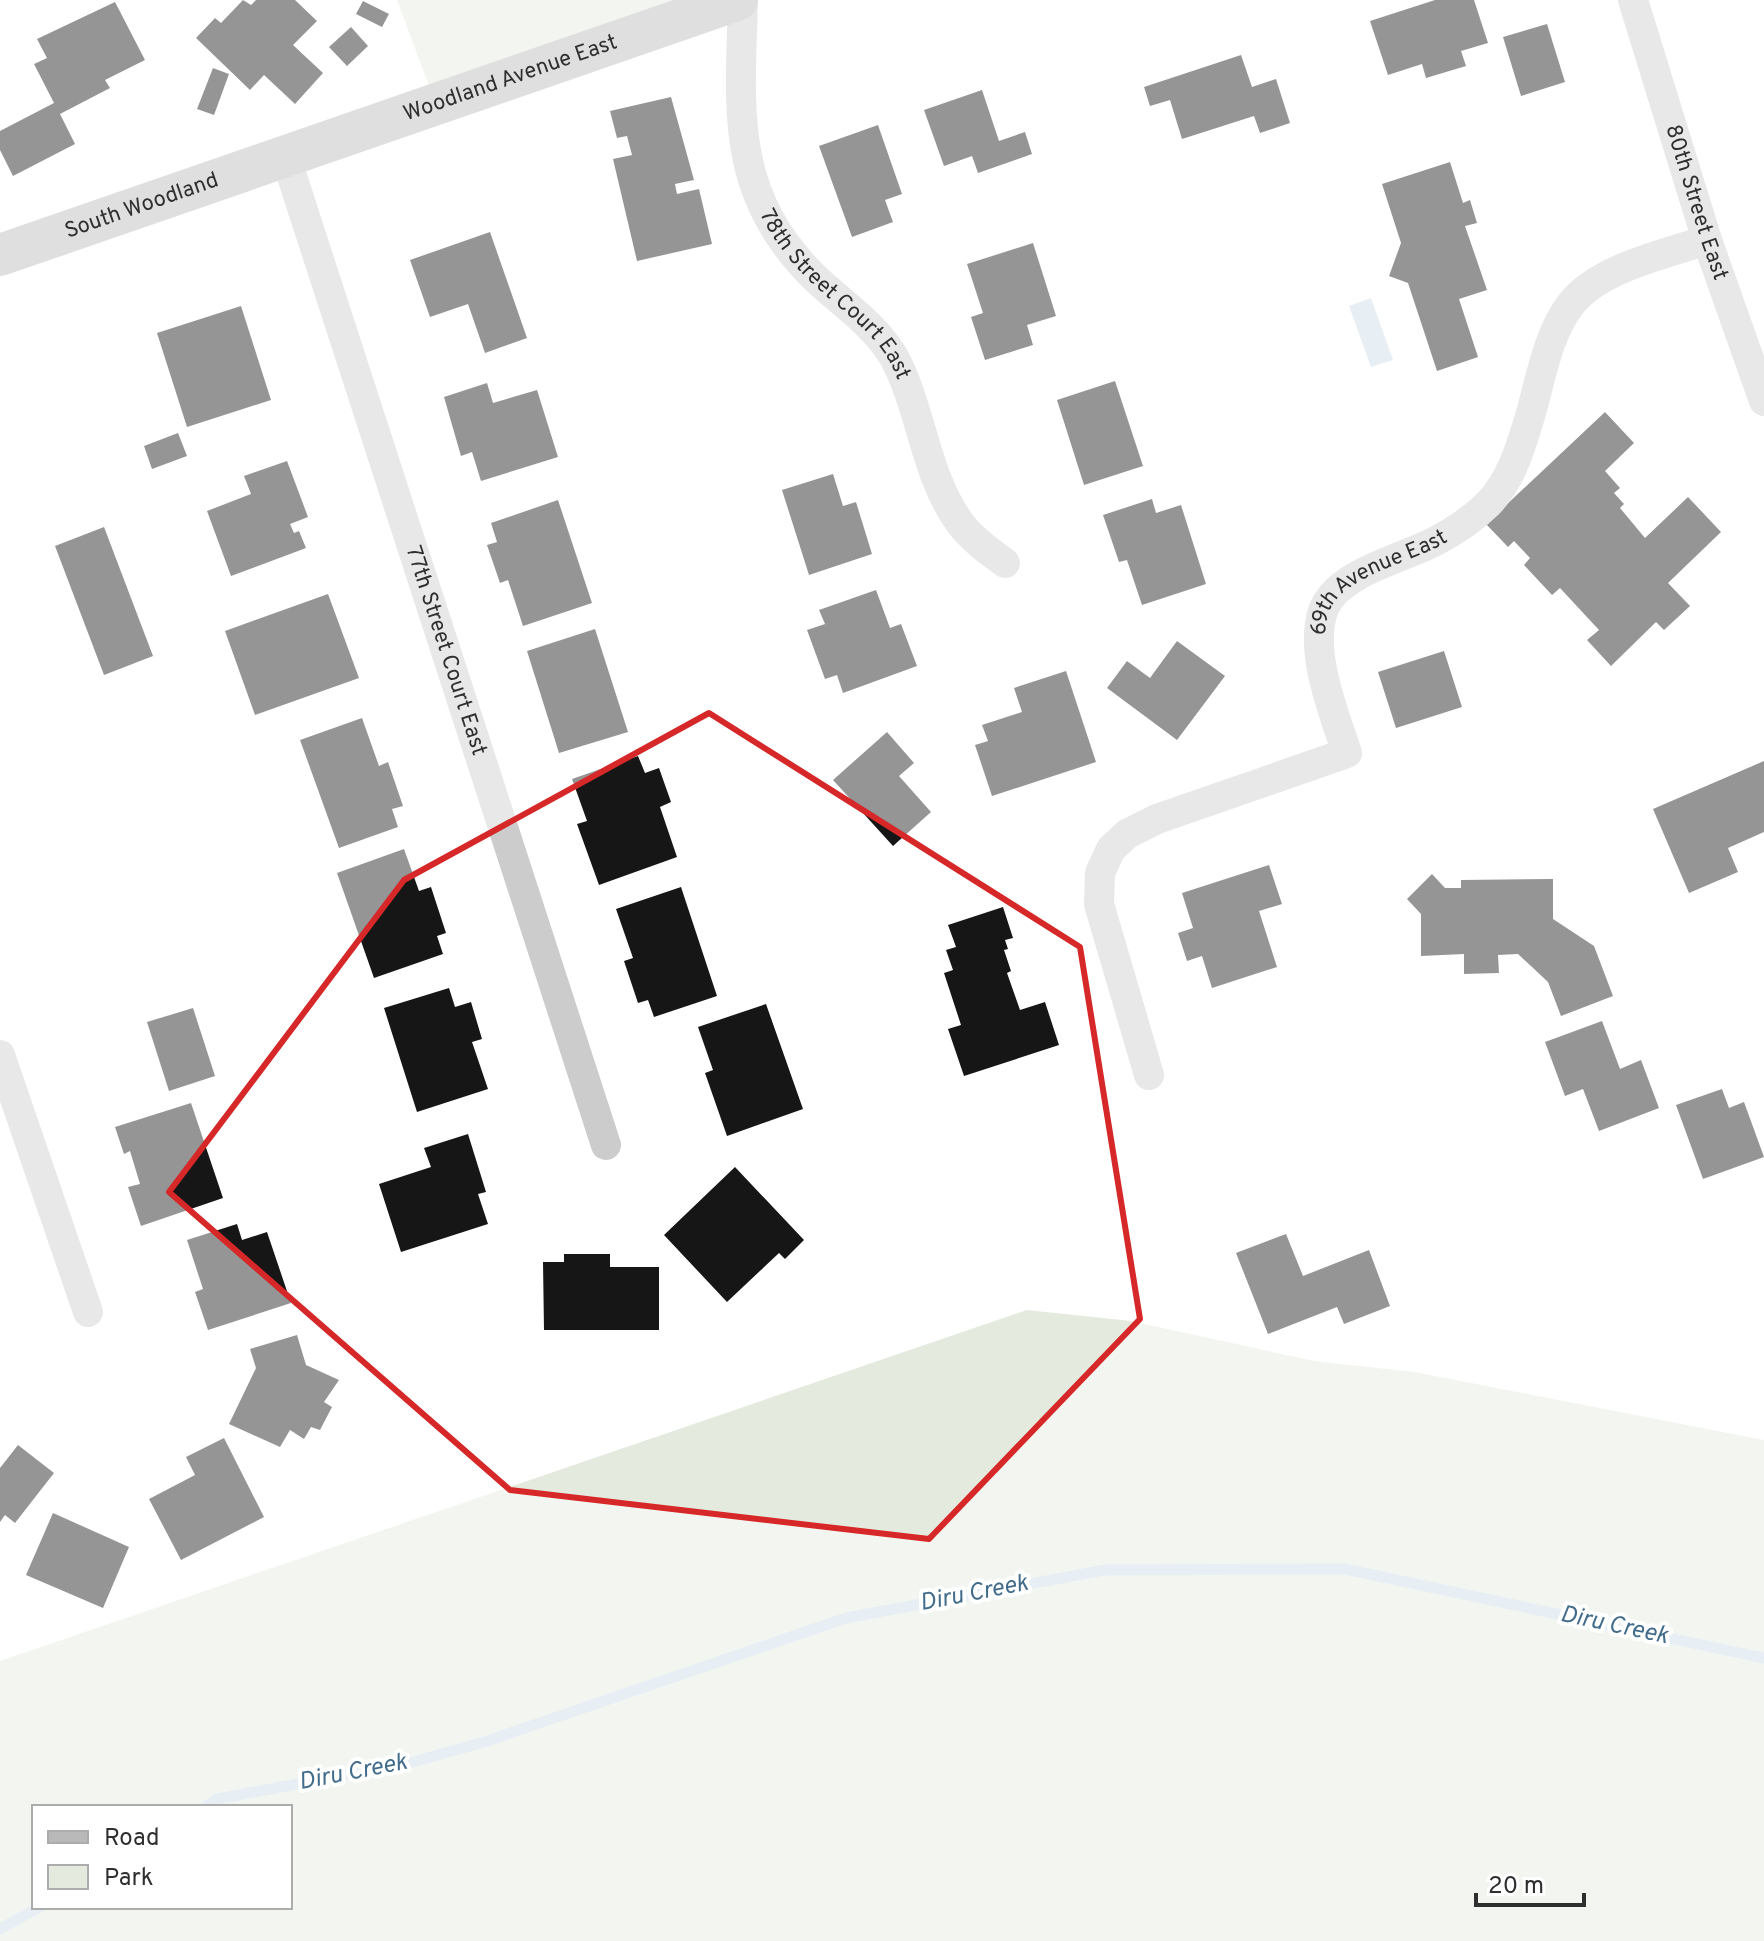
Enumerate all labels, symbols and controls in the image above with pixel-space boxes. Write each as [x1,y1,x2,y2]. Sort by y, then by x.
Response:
street label: Woodland Avenue East [400,29,621,128]
street label: 80th Street East [1659,121,1734,284]
street label: South Woodland [61,167,222,245]
street label: 78th Street Court East [753,204,916,383]
street label: 69th Avenue East [1305,524,1452,636]
street label: 77th Street Court East [399,542,492,759]
water label: Diru Creek [917,1569,1032,1619]
water label: Diru Creek [1557,1600,1672,1652]
water label: Diru Creek [296,1748,411,1798]
legend [32,1805,292,1909]
text: Road [104,1824,160,1854]
scale bar [1476,1857,1584,1907]
text: Park [104,1864,154,1894]
text: 20 m [1488,1872,1544,1902]

